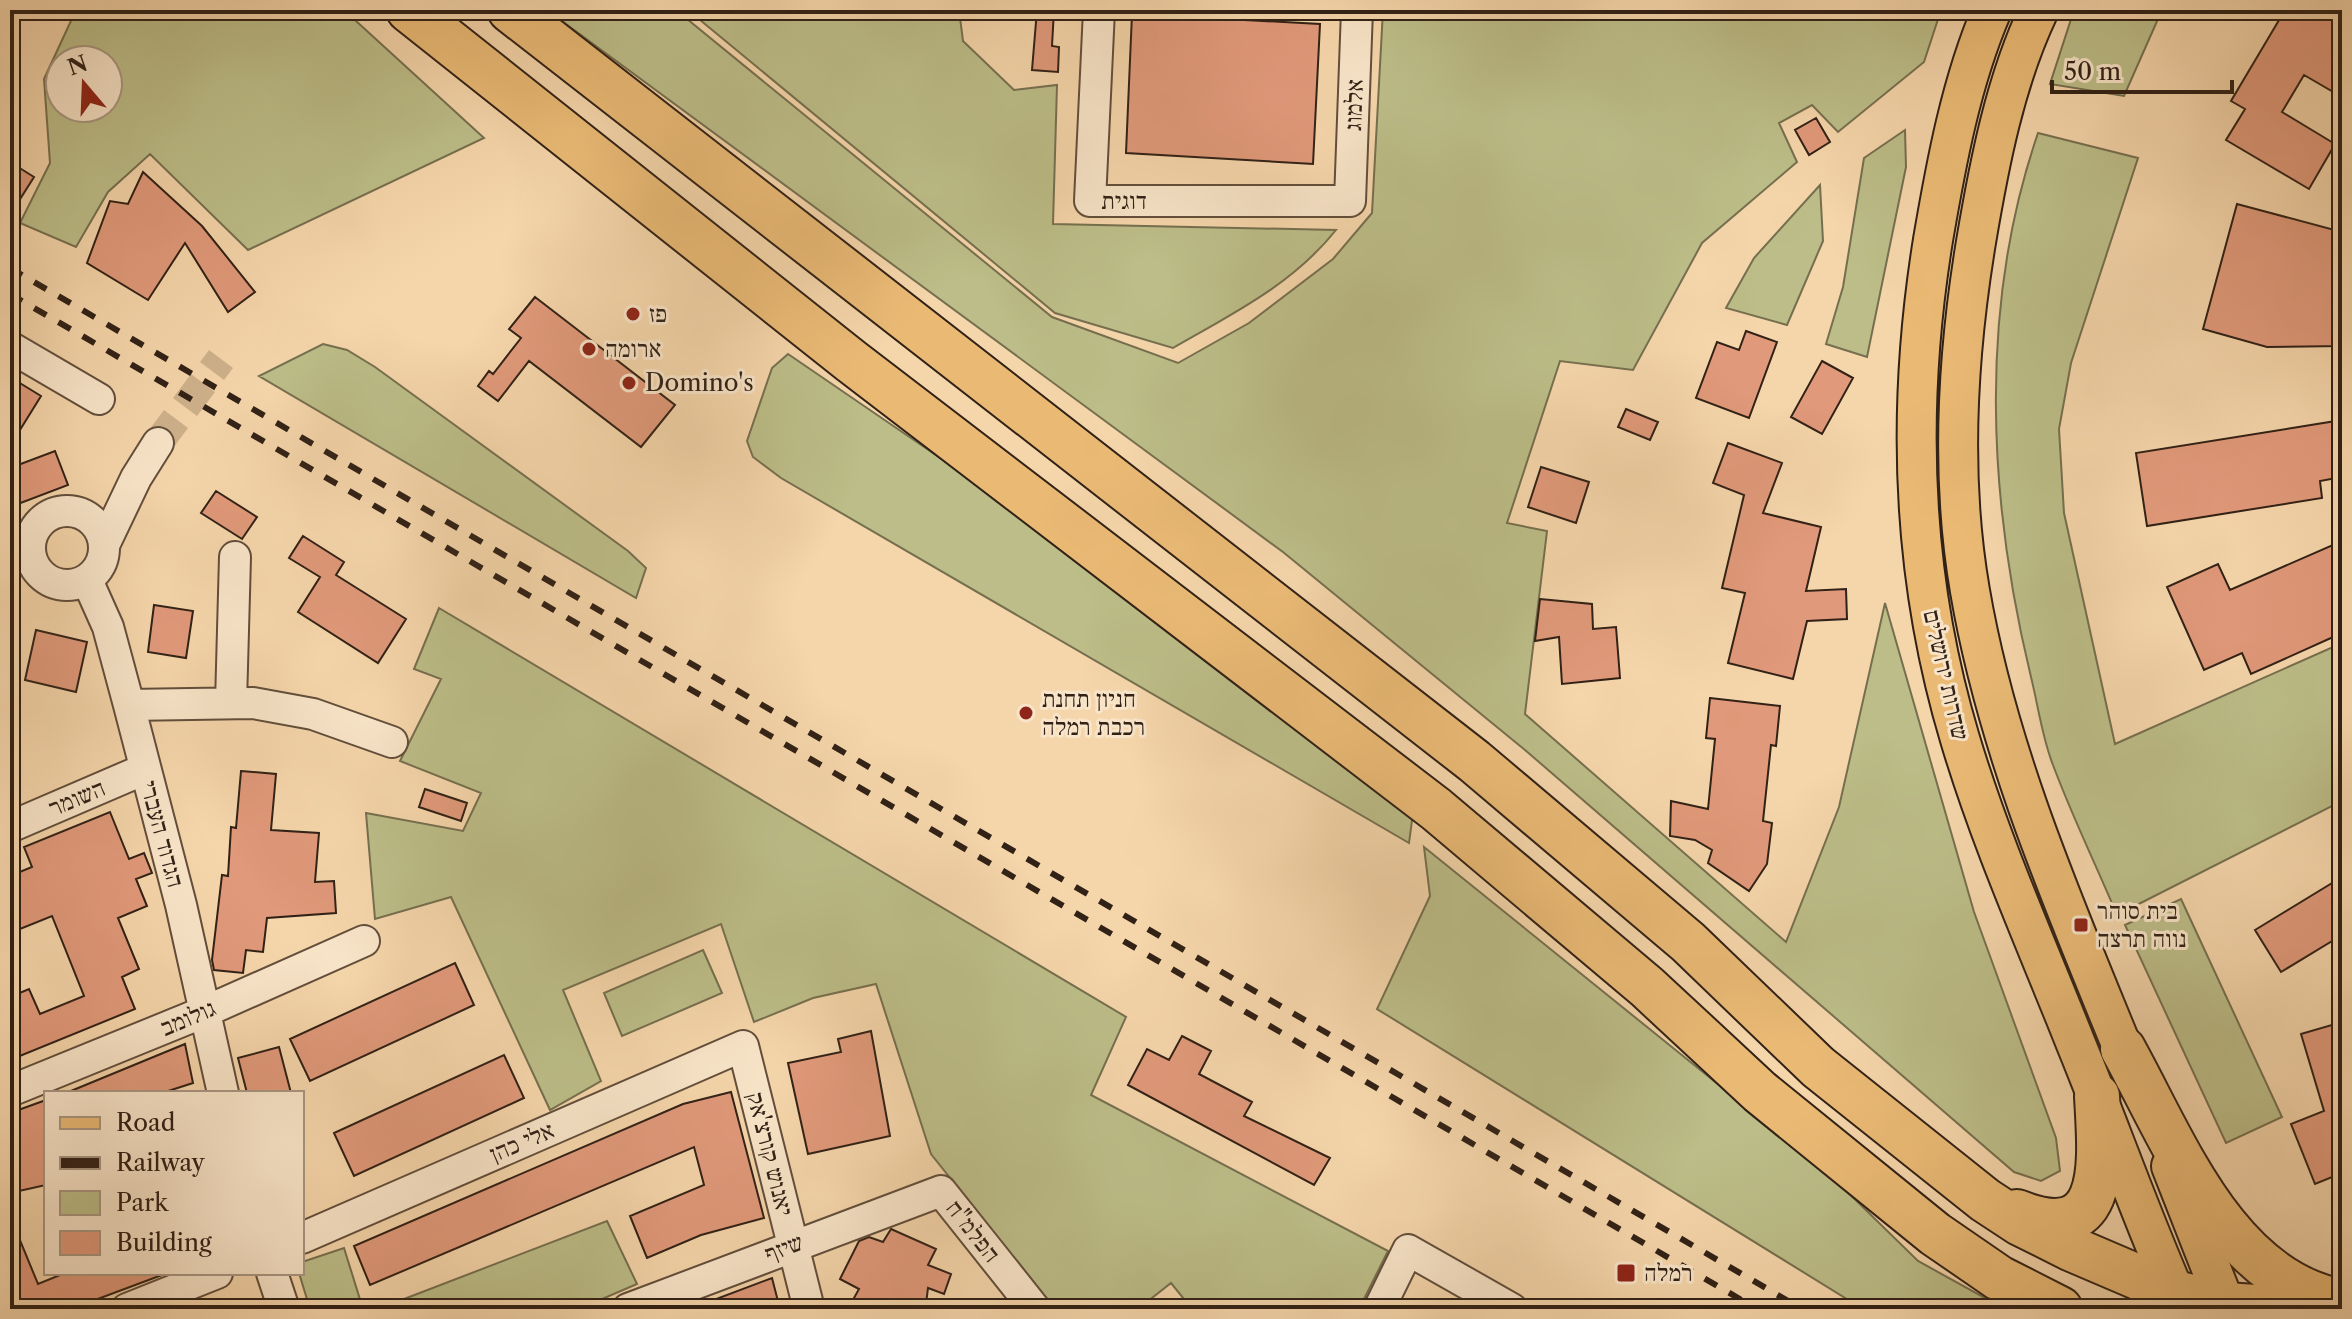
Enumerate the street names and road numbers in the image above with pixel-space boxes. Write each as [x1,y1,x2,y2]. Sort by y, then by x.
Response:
street label: אלמוג [1338,79,1369,131]
street label: דוגית [1101,186,1147,215]
street label: שדרות ירושלים [1917,607,1976,743]
street label: השומר [44,773,109,822]
street label: הגדוד העברי [134,777,191,890]
street label: גולומב [156,993,220,1042]
street label: יאנוש קורצ'אק [741,1089,800,1219]
street label: אלי כהן [485,1115,558,1168]
street label: הפלמ"ח [940,1194,1007,1268]
street label: שיזף [761,1227,807,1268]

